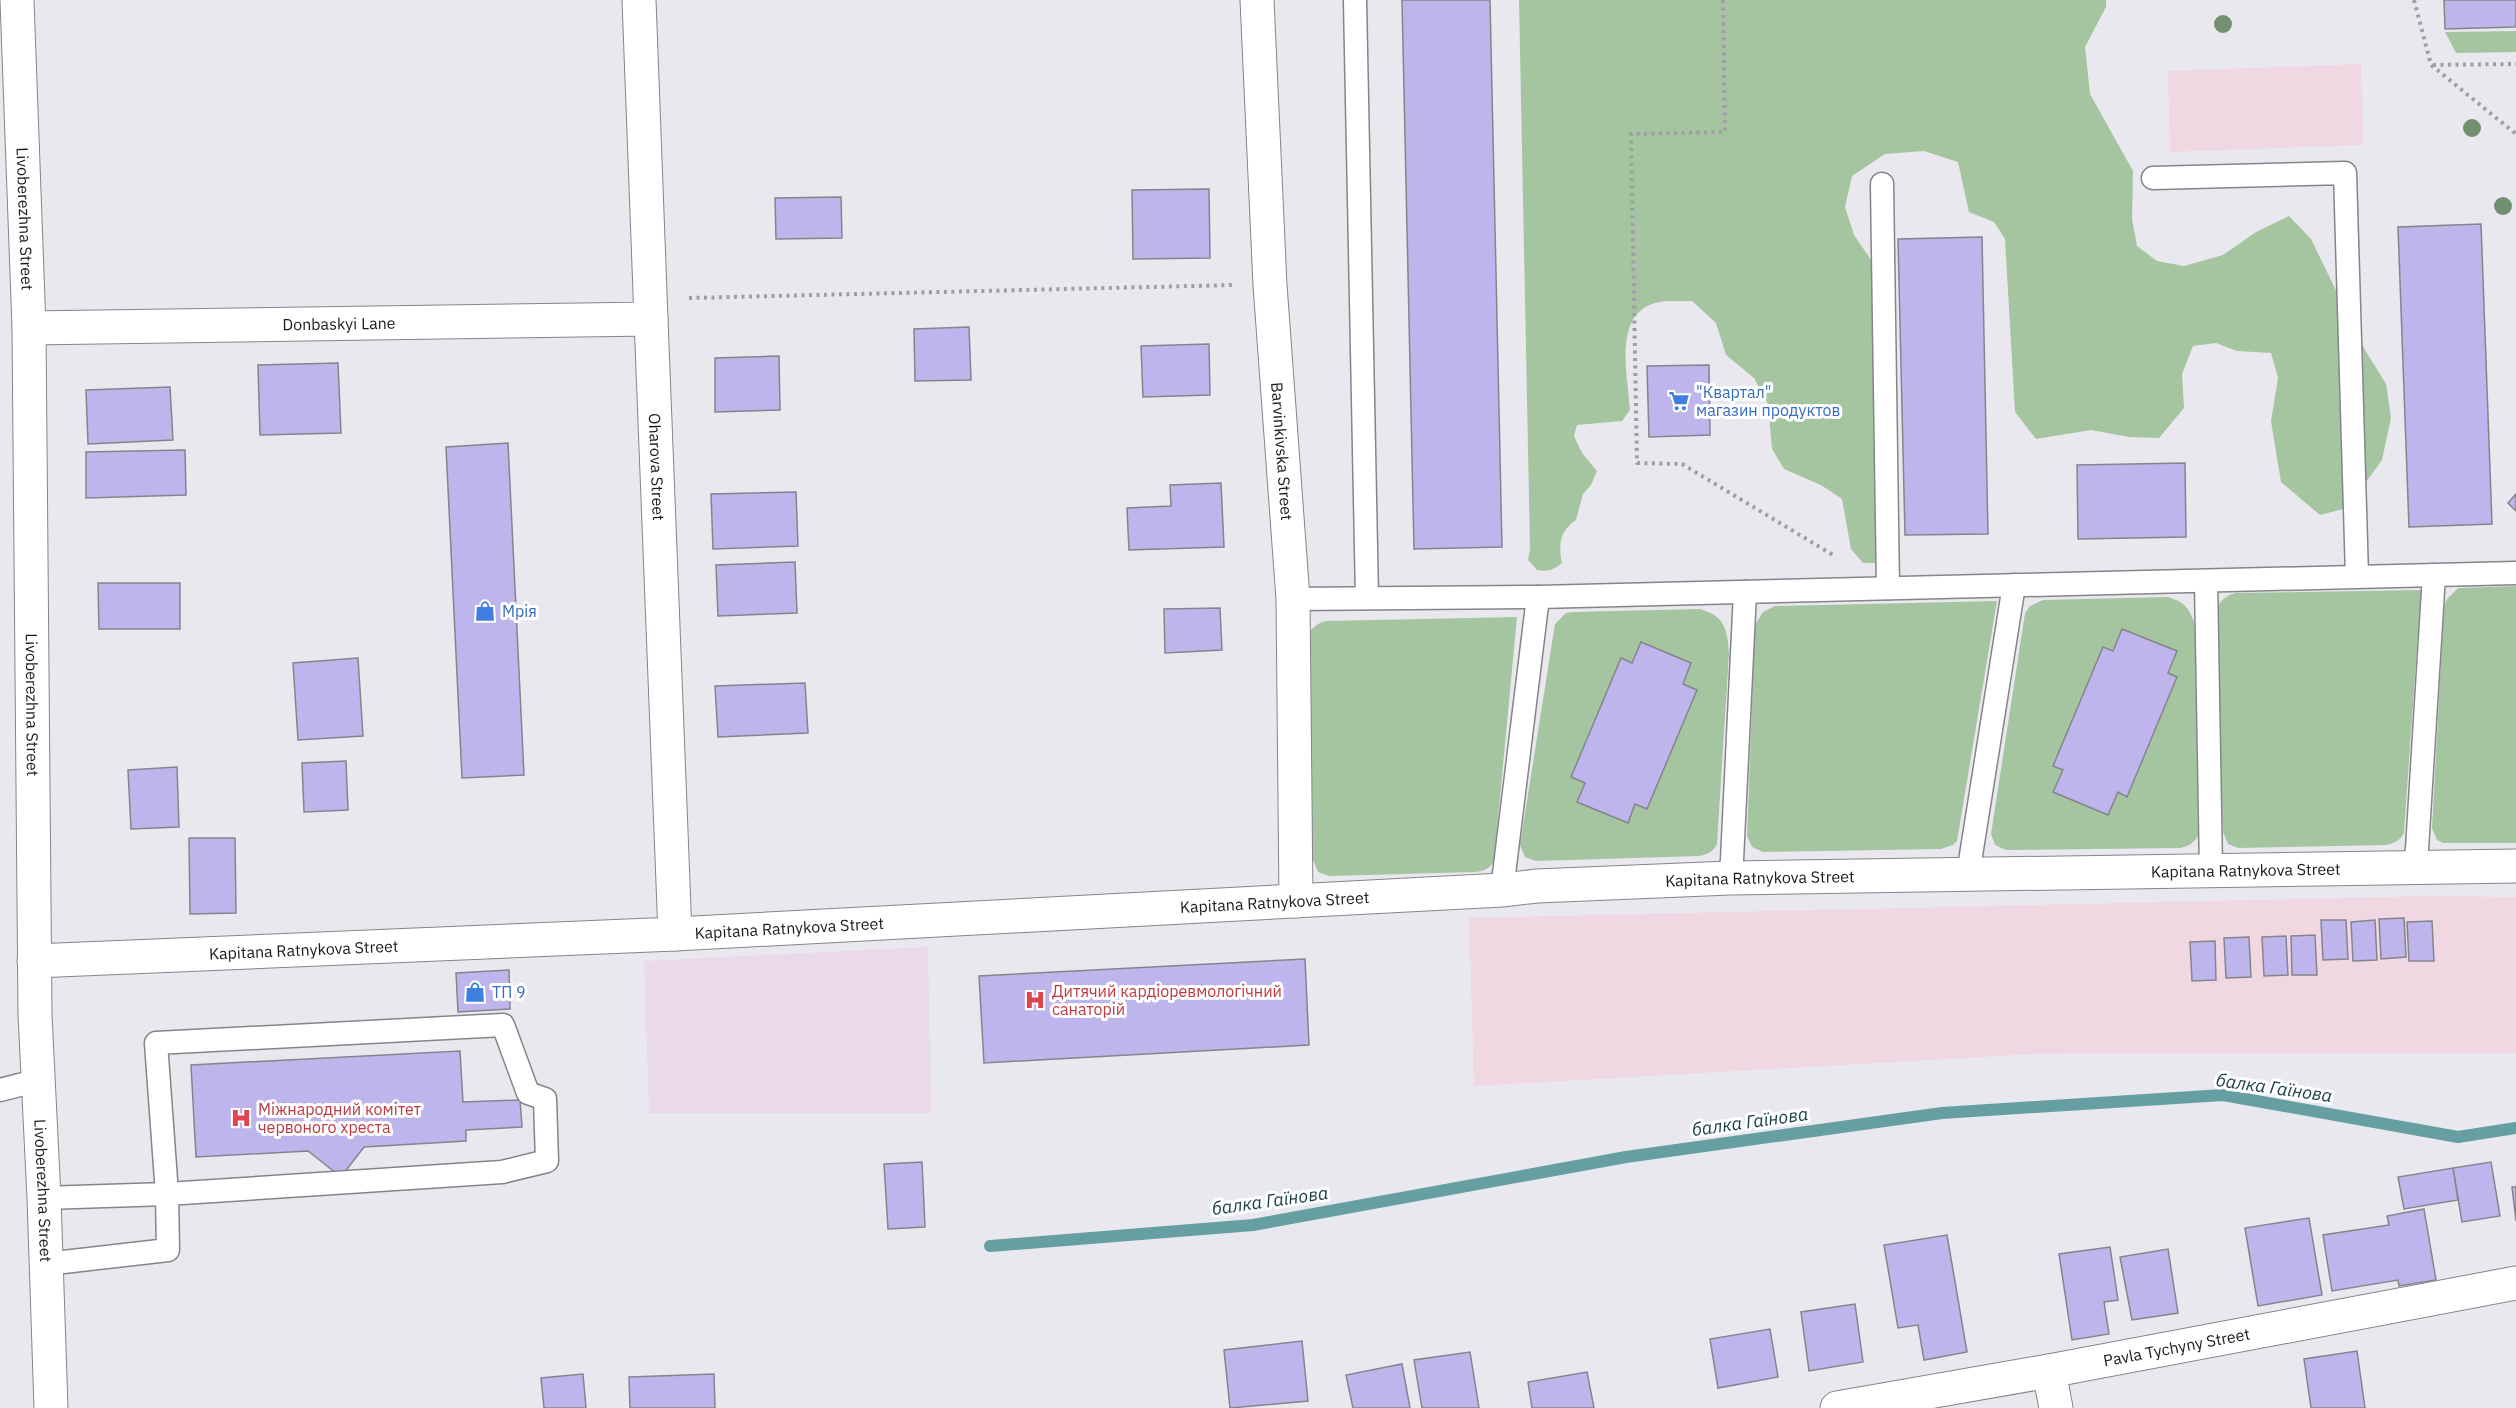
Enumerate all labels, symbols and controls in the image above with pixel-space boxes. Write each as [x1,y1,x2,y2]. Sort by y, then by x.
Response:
street label: Livoberezhna Street [12,147,38,291]
street label: Donbaskyi Lane [282,313,396,334]
street label: Barvinkivska Street [1267,381,1297,521]
place label: "Квартал" магазин продуктов [1696,382,1840,420]
supermarket icon: "Квартал" магазин продуктов [1667,389,1691,413]
street label: Oharova Street [645,413,669,521]
shop icon: Мрія [473,599,497,623]
place label: Мрія [502,601,537,621]
street label: Livoberezhna Street [22,633,43,776]
street label: Kapitana Ratnykova Street [2151,859,2341,882]
street label: Kapitana Ratnykova Street [1665,866,1855,891]
street label: Kapitana Ratnykova Street [1179,887,1370,917]
street label: Kapitana Ratnykova Street [694,913,884,943]
street label: Kapitana Ratnykova Street [209,936,399,964]
shop icon: ТП 9 [463,980,487,1004]
place label: Дитячий кардіоревмологічний санаторій [1052,981,1282,1019]
place label: ТП 9 [492,982,526,1002]
hospital icon: Дитячий кардіоревмологічний санаторій [1023,988,1047,1012]
water label: балка Гаїнова [2214,1068,2334,1107]
place label: Міжнародний комітет червоного хреста [258,1099,422,1137]
water label: балка Гаїнова [1690,1102,1810,1141]
hospital icon: Міжнародний комітет червоного хреста [229,1106,253,1130]
street label: Livoberezhna Street [30,1119,56,1262]
water label: балка Гаїнова [1210,1181,1330,1220]
street label: Pavla Tychyny Street [2102,1323,2251,1371]

